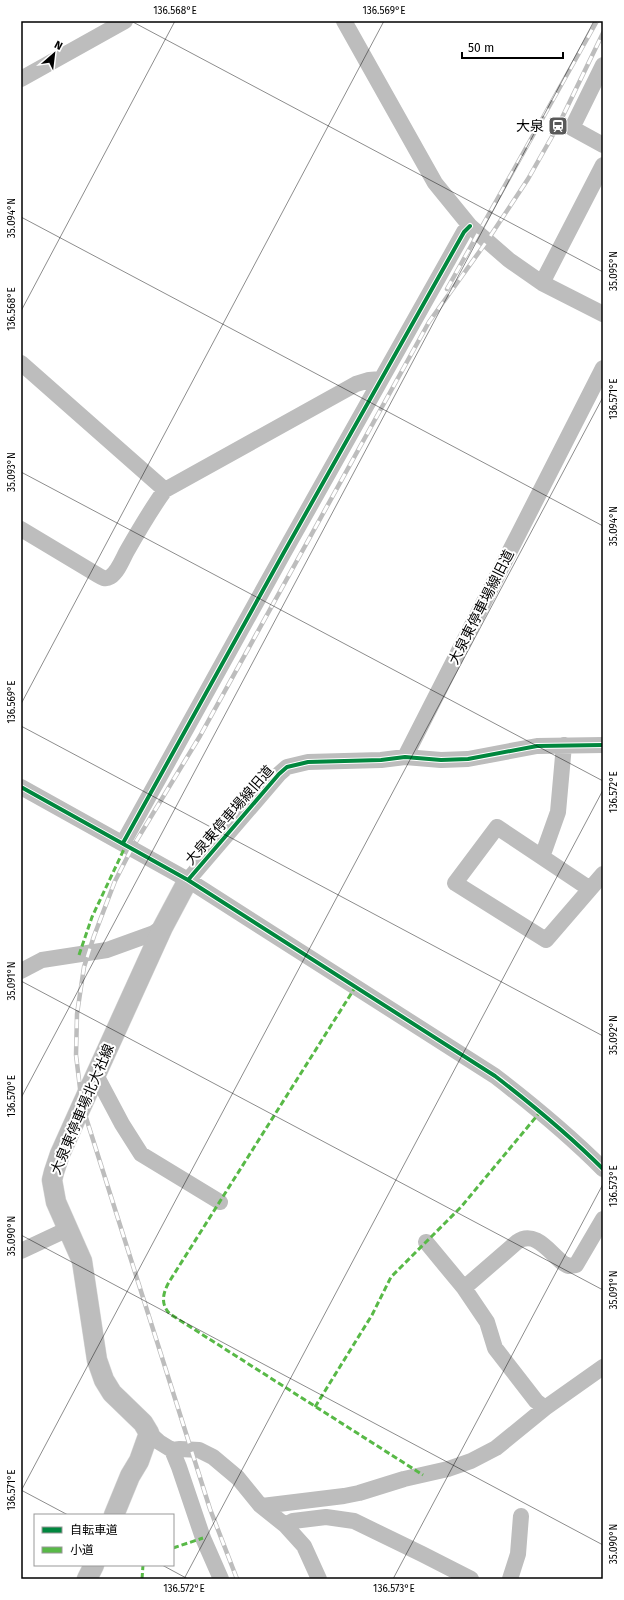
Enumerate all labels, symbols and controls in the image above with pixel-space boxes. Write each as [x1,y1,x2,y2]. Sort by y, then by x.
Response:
text: 136.568°E [153,5,197,17]
text: 136.569°E [362,5,406,17]
north arrow [34,34,74,74]
scale bar [462,34,563,60]
text: N [52,38,65,53]
text: 50 m [468,41,494,55]
station icon: 大泉 [547,115,569,137]
place label: 大泉 [516,118,544,135]
text: 35.094°N [6,198,18,238]
text: 35.095°N [608,251,620,291]
text: 136.568°E [6,287,18,331]
text: 136.571°E [608,378,620,420]
text: 35.093°N [6,452,18,492]
text: 35.094°N [608,506,620,546]
street label: 大泉東停車場線旧道 [445,547,518,667]
text: 136.569°E [6,680,18,724]
street label: 大泉東停車場線旧道 [182,762,277,868]
text: 136.572°E [608,771,620,813]
text: 35.091°N [6,961,18,1001]
text: 35.092°N [608,1015,620,1055]
street label: 大泉東停車場北大社線 [47,1041,118,1177]
text: 136.570°E [6,1075,18,1117]
text: 136.573°E [608,1165,620,1207]
text: 35.090°N [6,1216,18,1256]
text: 35.091°N [608,1270,620,1310]
text: 136.571°E [6,1469,18,1511]
legend [34,1514,174,1566]
text: 自転車道 [70,1523,118,1537]
text: 35.090°N [608,1524,620,1564]
text: 小道 [70,1543,94,1557]
text: 136.572°E [163,1583,205,1595]
text: 136.573°E [373,1583,415,1595]

